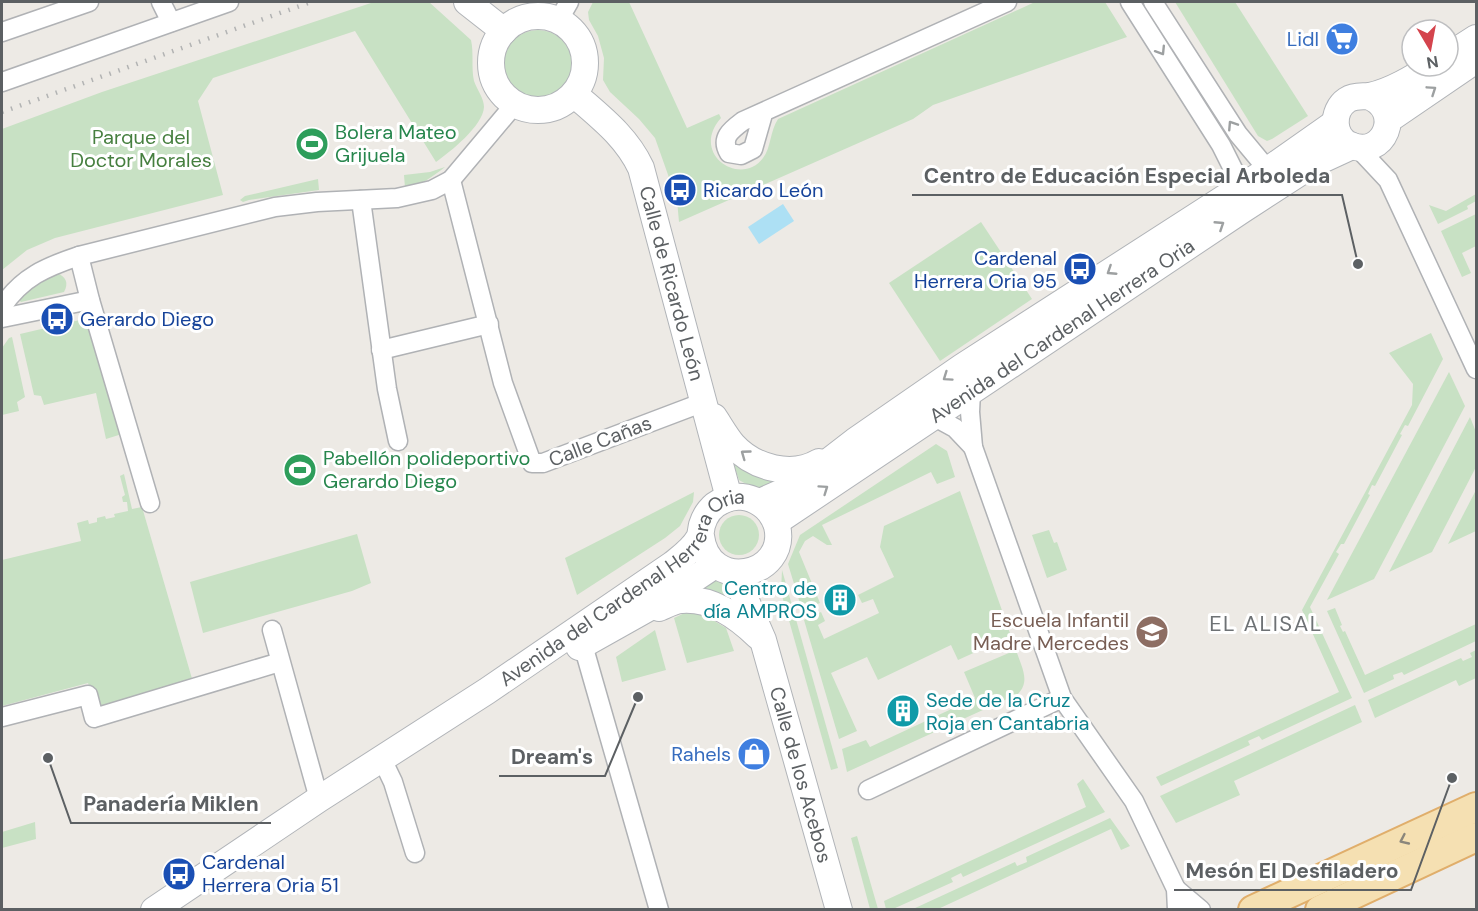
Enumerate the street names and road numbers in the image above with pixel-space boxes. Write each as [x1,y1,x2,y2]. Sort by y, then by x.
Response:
street label: Calle de Ricardo León [633,183,710,384]
street label: Avenida del Cardenal Herrera Oria [924,233,1199,429]
street label: Calle Cañas [545,409,655,473]
street label: Avenida del Cardenal Herrera Oria [494,484,745,692]
street label: Calle de los Acebos [764,684,838,866]

